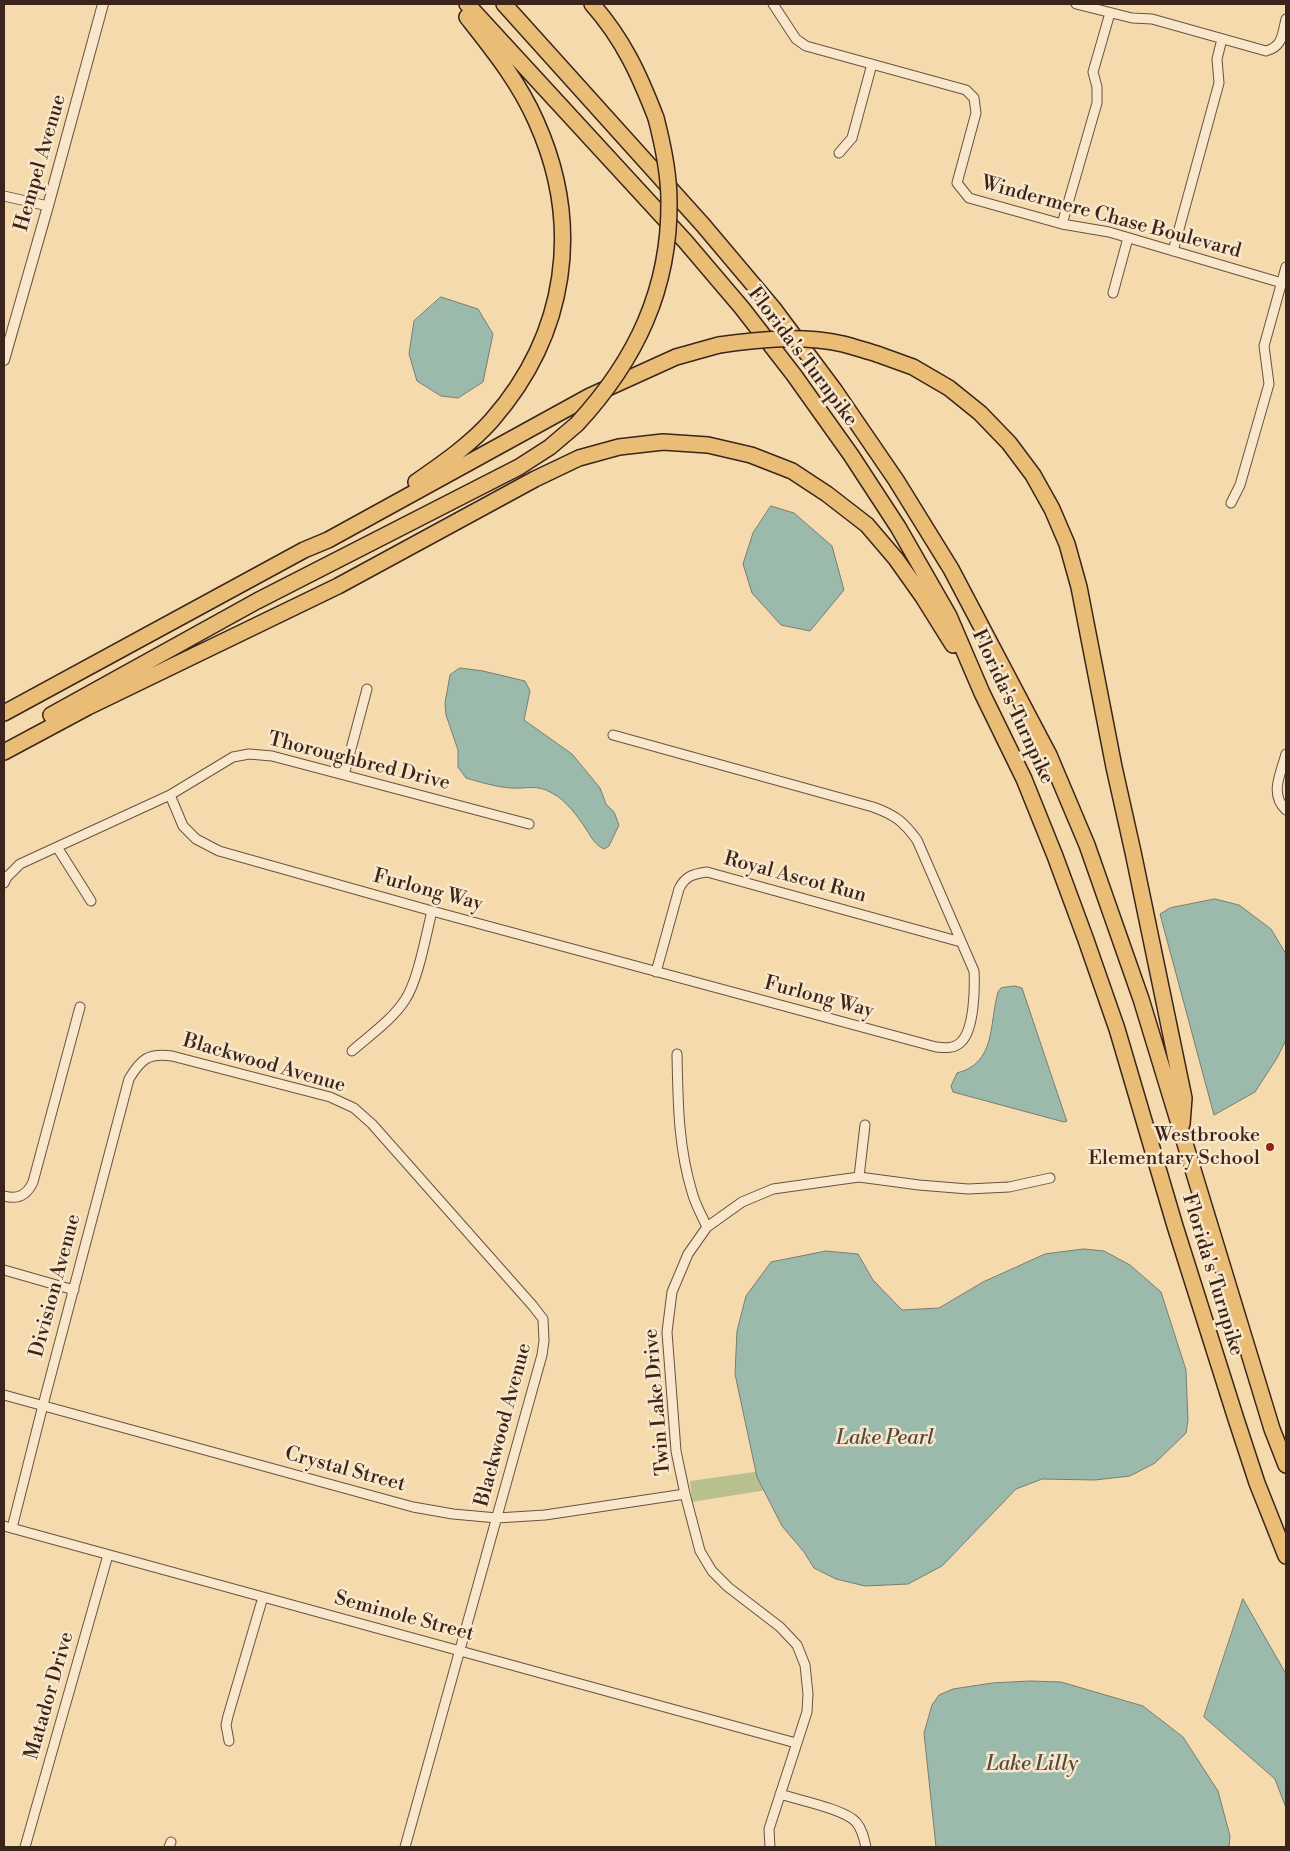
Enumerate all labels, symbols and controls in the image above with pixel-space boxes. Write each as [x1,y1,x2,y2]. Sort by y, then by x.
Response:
street label: Hempel Avenue [10,92,72,234]
street label: Windermere Chase Boulevard [978,172,1244,264]
street label: Florida's Turnpike [742,283,862,431]
street label: Florida's Turnpike [966,626,1058,788]
street label: Thoroughbred Drive [266,728,452,796]
street label: Royal Ascot Run [721,847,869,909]
street label: Furlong Way [370,865,486,917]
street label: Furlong Way [761,972,877,1024]
street label: Blackwood Avenue [180,1029,348,1099]
place label: Westbrooke Elementary School [1088,1124,1260,1171]
marker: Westbrooke Elementary School [1264,1141,1276,1153]
street label: Florida's Turnpike [1176,1191,1248,1359]
street label: Division Avenue [25,1212,87,1360]
street label: Twin Lake Drive [640,1327,676,1477]
street label: Blackwood Avenue [471,1341,537,1509]
water label: Lake Pearl [836,1426,934,1452]
street label: Crystal Street [282,1442,408,1498]
street label: Seminole Street [332,1587,476,1647]
street label: Matador Drive [20,1629,80,1763]
water label: Lake Lilly [986,1752,1078,1778]

